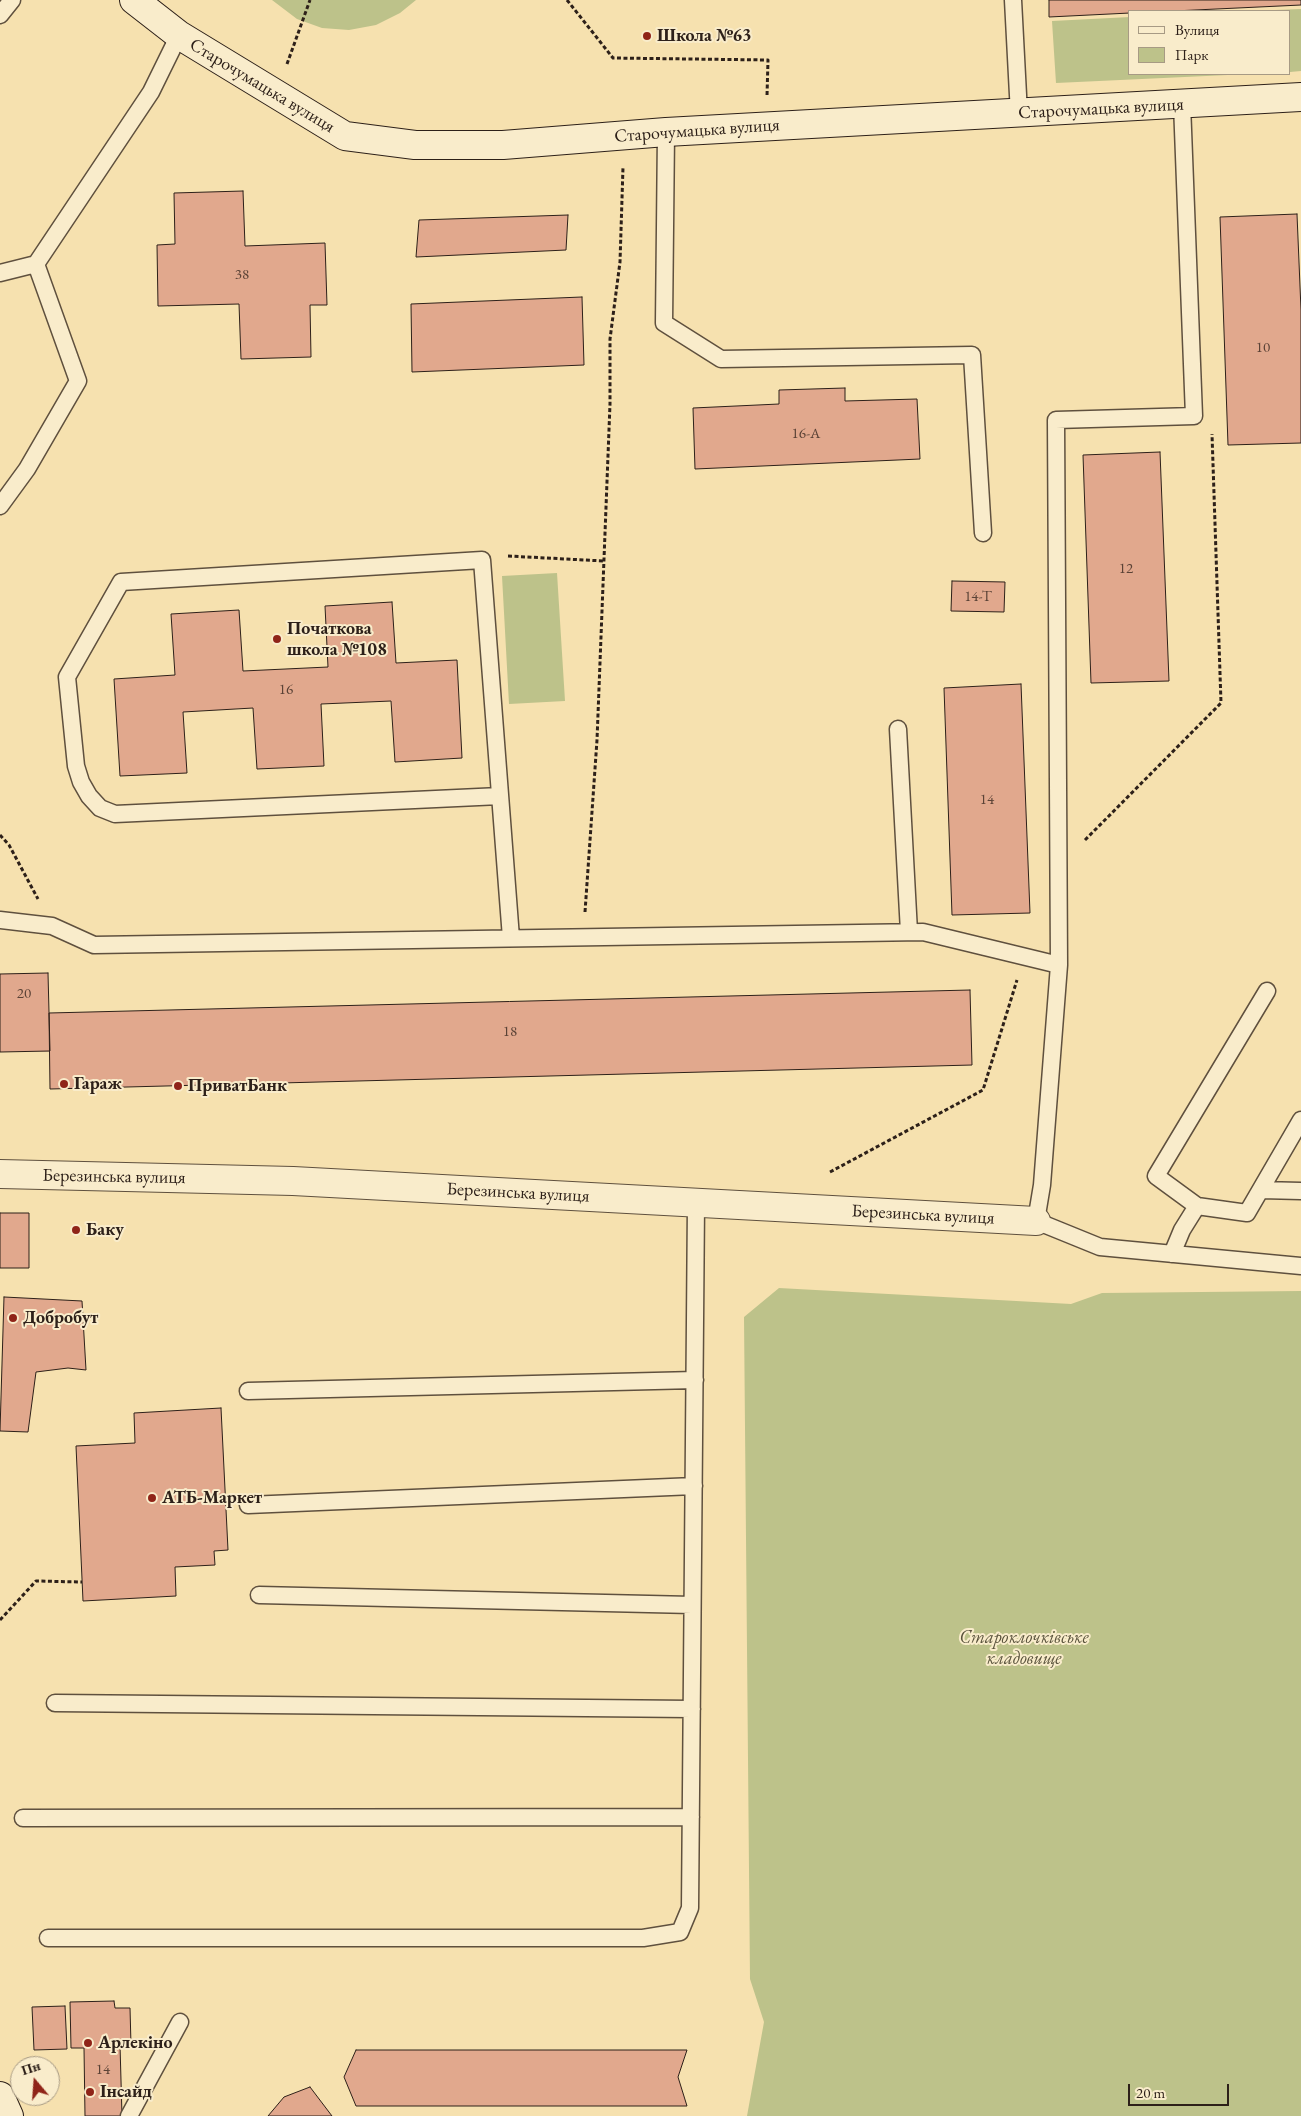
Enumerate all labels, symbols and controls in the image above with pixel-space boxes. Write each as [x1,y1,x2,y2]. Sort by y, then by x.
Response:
legend [1128,10,1291,75]
text: Вулиця [1175,20,1220,39]
place label: Школа №63 [657,25,751,47]
marker: Школа №63 [641,30,653,42]
street label: Старочумацька вулиця [185,34,339,138]
text: Парк [1175,45,1208,64]
street label: Старочумацька вулиця [1018,94,1184,124]
street label: Старочумацька вулиця [614,114,780,148]
house number: 38 [235,266,249,284]
house number: 10 [1256,339,1270,357]
house number: 16-А [792,425,820,443]
house number: 12 [1119,560,1133,578]
house number: 14-Т [964,588,992,606]
place label: Початкова школа №108 [287,618,387,660]
marker: Початкова школа №108 [271,633,283,645]
house number: 16 [279,681,293,699]
house number: 14 [980,791,994,809]
house number: 20 [17,985,31,1003]
house number: 18 [503,1023,517,1041]
place label: Гараж [74,1073,122,1095]
place label: ПриватБанк [188,1075,287,1097]
marker: Гараж [58,1078,70,1090]
marker: ПриватБанк [172,1080,184,1092]
street label: Березинська вулиця [42,1165,186,1189]
street label: Березинська вулиця [446,1178,590,1208]
street label: Березинська вулиця [851,1200,995,1230]
place label: Баку [86,1219,124,1241]
marker: Баку [70,1224,82,1236]
place label: Добробут [23,1307,98,1329]
marker: Добробут [7,1312,19,1324]
place label: АТБ-Маркет [162,1487,262,1509]
marker: АТБ-Маркет [146,1492,158,1504]
park label: Староклочківське кладовище [959,1627,1089,1670]
place label: Арлекіно [98,2032,173,2054]
marker: Арлекіно [82,2037,94,2049]
north arrow [10,2056,60,2106]
text: Пн [19,2056,43,2079]
house number: 14 [96,2061,110,2079]
scale bar [1131,2074,1232,2106]
place label: Інсайд [100,2081,152,2103]
text: 20 m [1136,2083,1165,2102]
marker: Інсайд [84,2086,96,2098]

